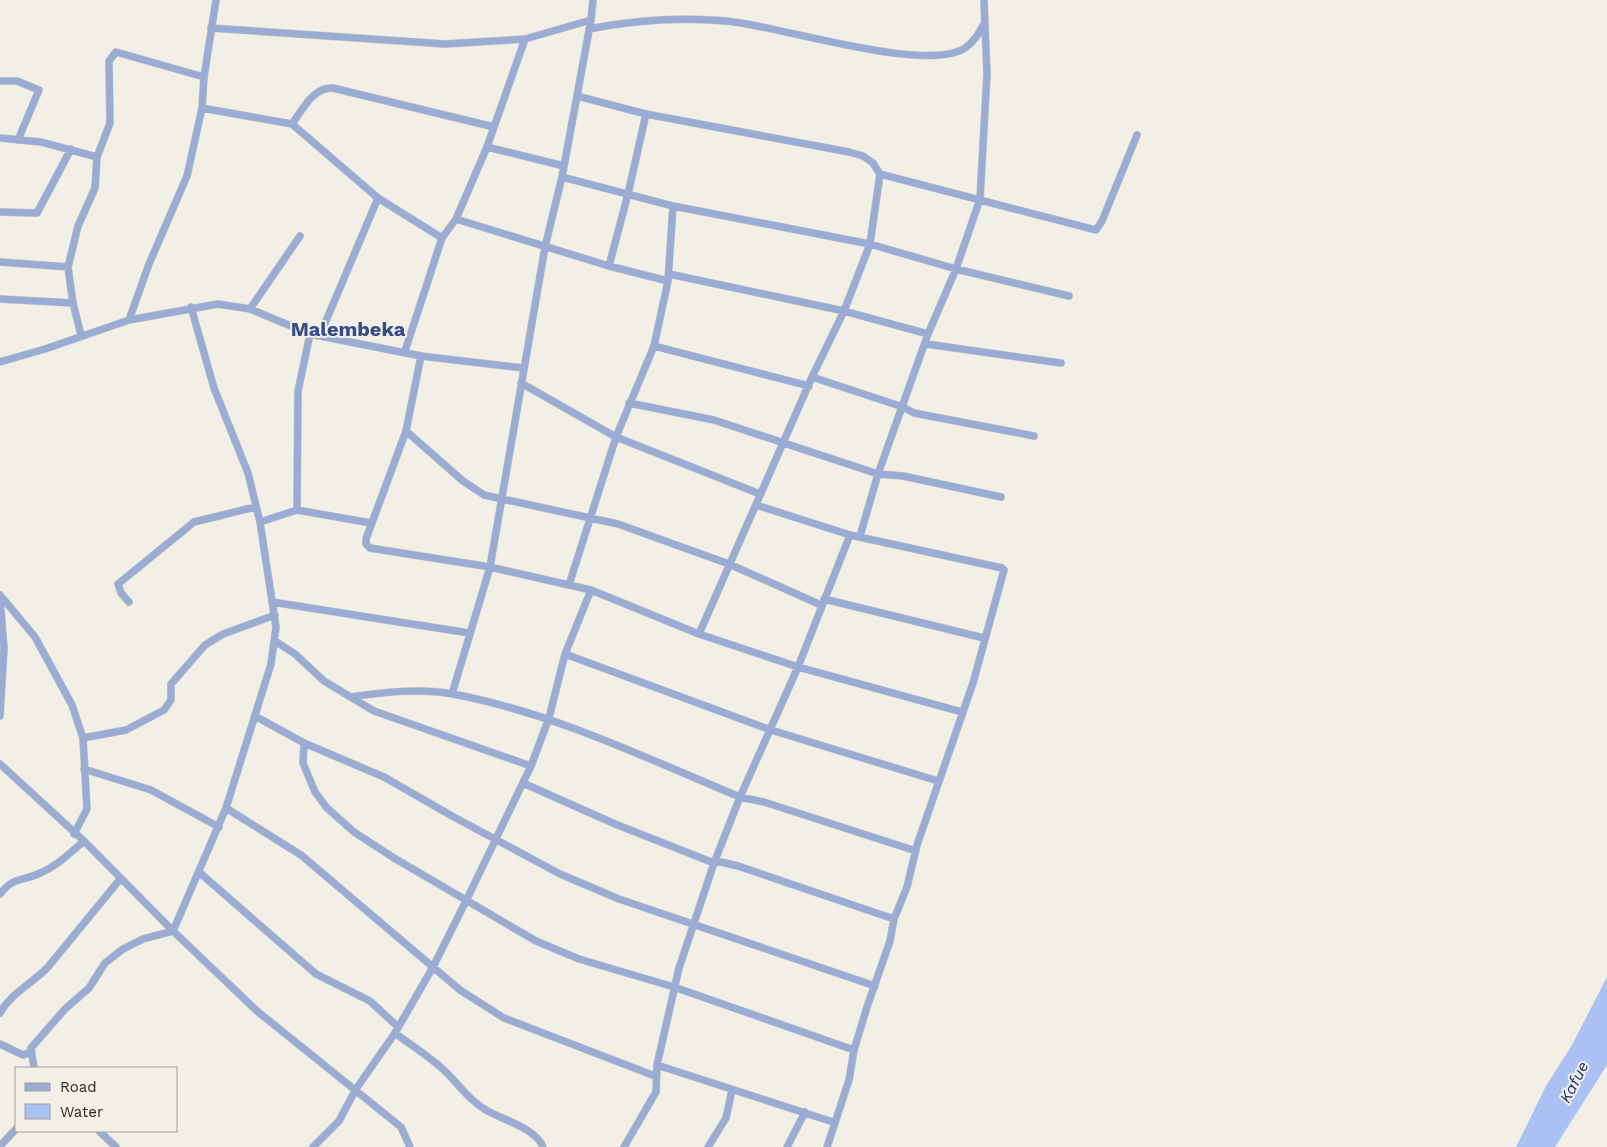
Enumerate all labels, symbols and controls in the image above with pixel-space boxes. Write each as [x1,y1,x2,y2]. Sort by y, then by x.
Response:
district label: Malembeka [291,317,406,341]
water label: Kafue [1555,1058,1593,1106]
legend [15,1067,178,1132]
text: Road [60,1078,97,1096]
text: Water [60,1103,103,1121]

